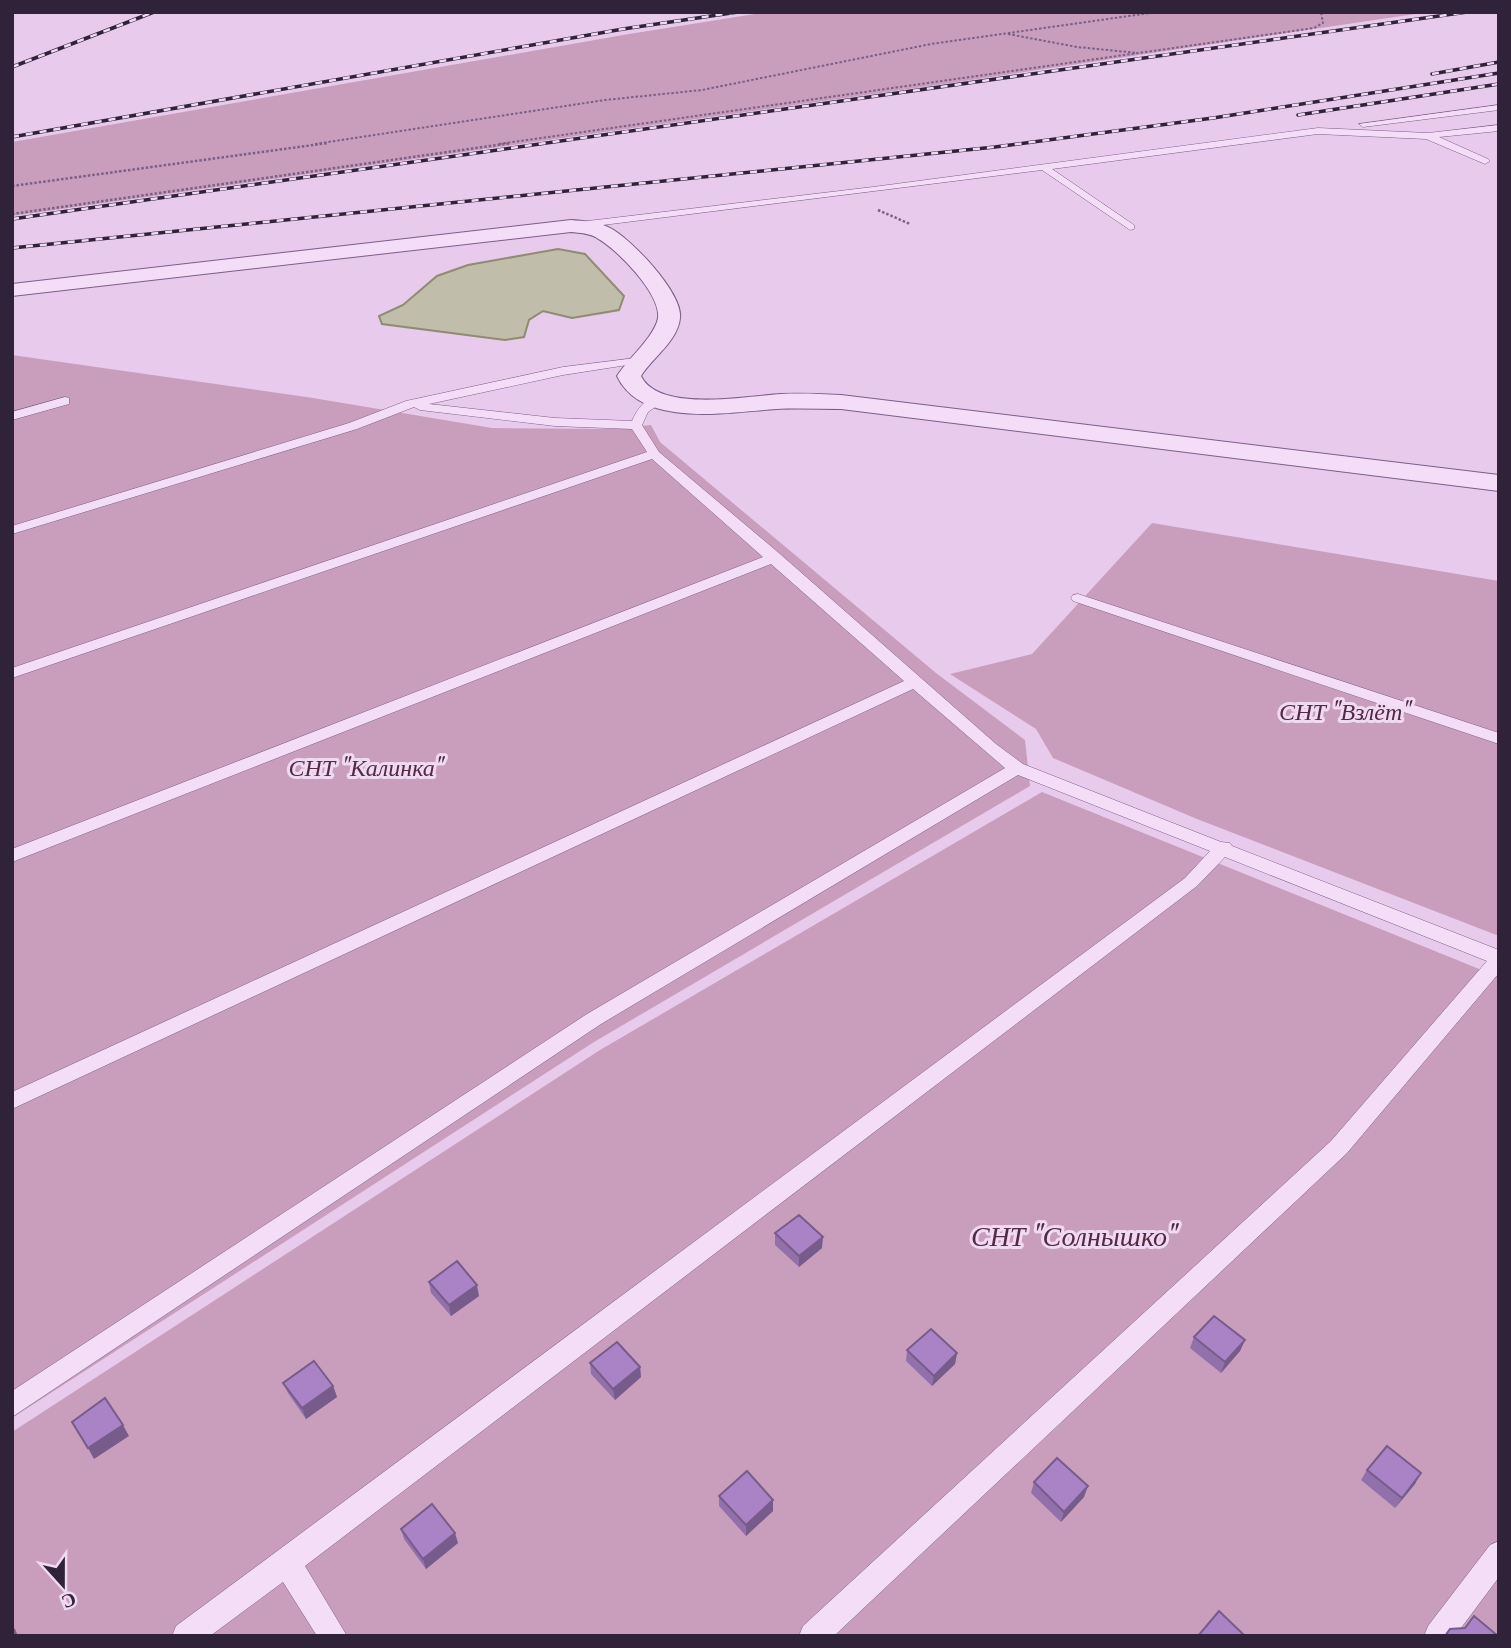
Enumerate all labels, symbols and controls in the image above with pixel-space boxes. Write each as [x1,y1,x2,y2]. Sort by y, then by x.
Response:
park label: СНТ "Взлёт" [1279,697,1413,726]
park label: СНТ "Калинка" [289,753,446,782]
park label: СНТ "Солнышко" [971,1219,1179,1254]
north arrow [28,1550,98,1620]
text: С [58,1587,79,1614]

